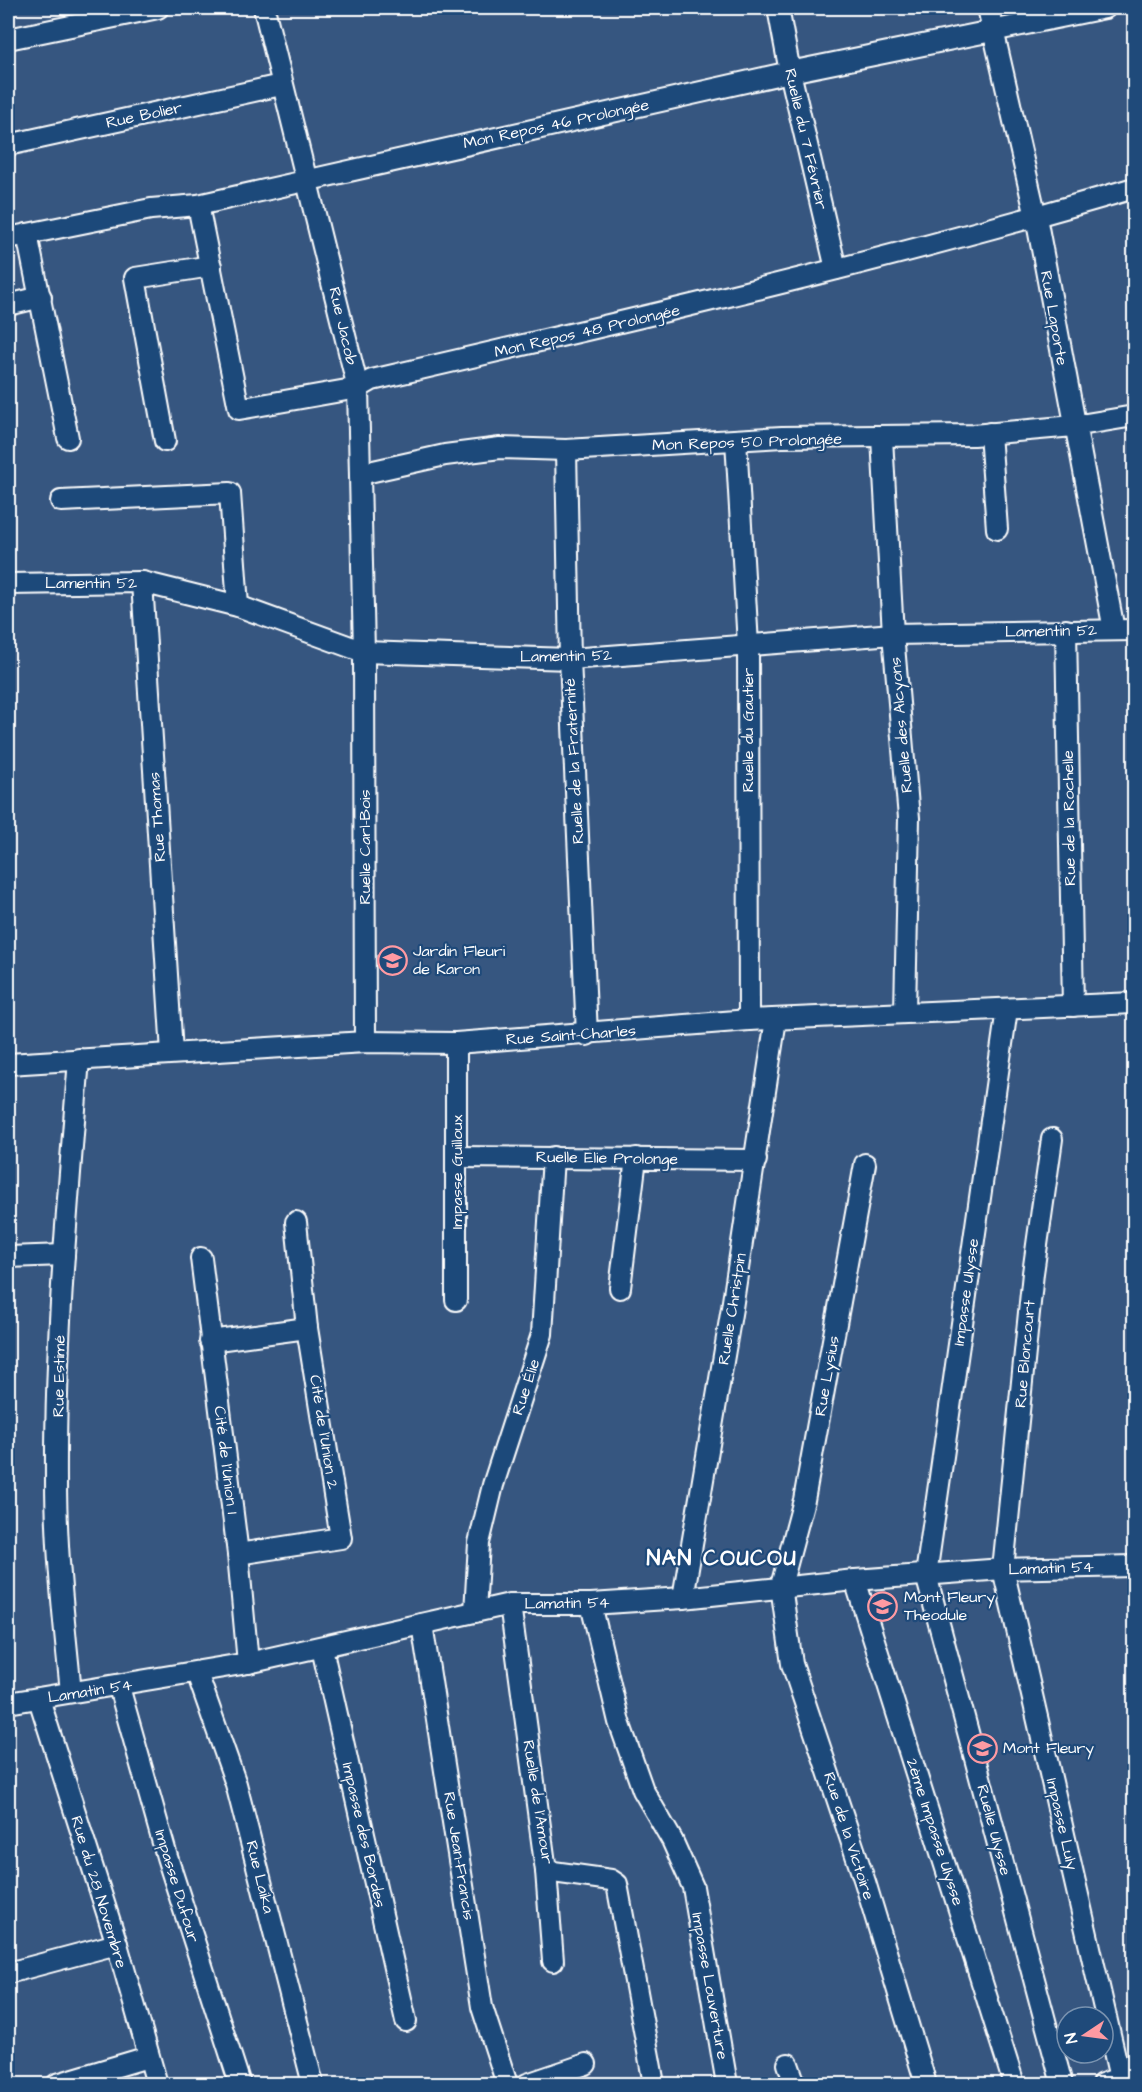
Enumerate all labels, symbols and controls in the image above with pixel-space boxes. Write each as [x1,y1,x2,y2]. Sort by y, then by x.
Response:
street label: Ruelle du 7 Février [779,66,833,212]
street label: Mon Repos 46 Prolongée [461,93,652,155]
street label: Rue Bolier [104,96,184,134]
street label: Rue Laporte [1035,269,1073,367]
street label: Rue Jacob [323,285,363,367]
street label: Mon Repos 48 Prolongée [492,299,683,364]
street label: Mon Repos 50 Prolongée [652,428,843,457]
street label: Lamentin 52 [45,572,137,594]
street label: Lamentin 52 [1005,619,1097,643]
street label: Lamentin 52 [520,644,612,668]
street label: Ruelle des Alcyons [884,656,919,794]
street label: Ruelle du Gautier [737,667,759,792]
street label: Ruelle de la Fraternité [559,677,589,845]
street label: Rue de la Rochelle [1057,750,1081,886]
street label: Rue Thomas [143,771,171,863]
street label: Ruelle Carl-Bois [354,790,376,904]
place label: Jardin Fleuri de Karon [413,940,506,980]
school or university icon: Jardin Fleuri de Karon [376,944,408,976]
street label: Rue Saint-Charles [505,1019,637,1051]
street label: Impasse Guilloux [446,1114,468,1229]
street label: Ruelle Elie Prolonge [536,1146,679,1171]
street label: Impasse Ulysse [948,1237,985,1347]
street label: Ruelle Christpin [712,1252,752,1366]
street label: Rue Bloncourt [1009,1299,1041,1409]
street label: Rue Estimé [47,1334,71,1417]
street label: Rue Lysius [809,1334,846,1418]
street label: Rue Élie [507,1356,545,1418]
street label: Cité de l'Union 2 [304,1373,344,1491]
street label: Cité de l'Union 1 [208,1405,244,1515]
district label: NAN COUCOU [647,1543,797,1574]
street label: Lamatin 54 [1008,1556,1094,1580]
place label: Mont Fleury Theodule [904,1586,995,1626]
school or university icon: Mont Fleury Theodule [867,1590,899,1622]
street label: Lamatin 54 [524,1591,610,1615]
street label: Lamatin 54 [46,1673,134,1709]
school or university icon: Mont Fleury [966,1732,998,1764]
place label: Mont Fleury [1003,1737,1094,1760]
street label: Ruelle de l'Amour [517,1738,559,1866]
street label: 2ème Impasse Ulysse [900,1756,969,1909]
street label: Impasse des Bordes [337,1760,391,1910]
street label: Rue de la Victoire [818,1769,880,1903]
street label: Impasse Luly [1040,1776,1083,1872]
street label: Ruelle Ulysse [970,1782,1017,1878]
street label: Rue Jean-Francis [438,1790,480,1922]
street label: Rue du 28 Novembre [65,1813,133,1971]
street label: Impasse Dufour [149,1827,205,1945]
street label: Rue Laika [240,1838,280,1916]
street label: Impasse Louverture [686,1911,734,2062]
north arrow [1055,2005,1115,2065]
text: N [1060,2031,1083,2046]

